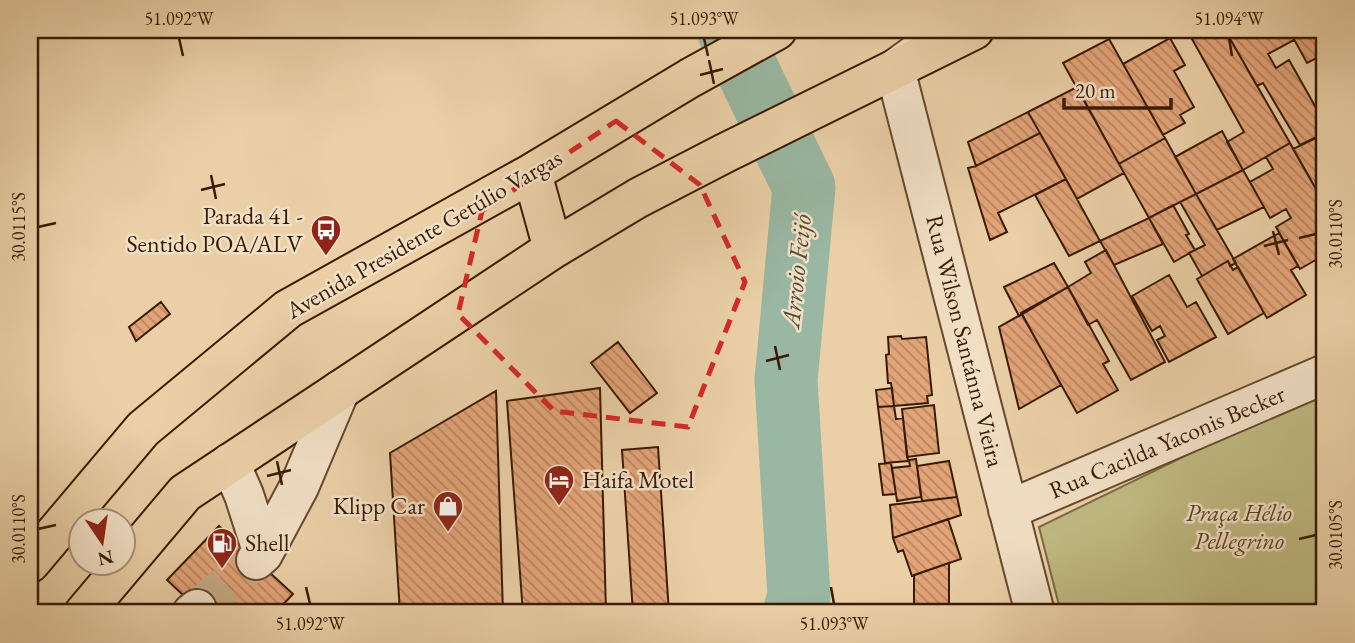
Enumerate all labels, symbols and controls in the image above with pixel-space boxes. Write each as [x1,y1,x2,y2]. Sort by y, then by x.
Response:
text: 51.092°W [144,7,214,30]
text: 51.093°W [669,7,739,30]
text: 51.094°W [1194,7,1264,30]
scale bar [1064,66,1171,110]
text: 20 m [1075,77,1116,104]
street label: Avenida Presidente Getúlio Vargas [279,142,567,326]
text: 30.0115°S [7,192,30,262]
text: 30.0110°S [1324,199,1347,269]
place label: Parada 41 - Sentido POA/ALV [126,200,304,259]
water label: Arroio Feijó [773,210,819,332]
street label: Rua Wilson Santánna Vieira [919,211,1012,471]
bus stop icon: Parada 41 - Sentido POA/ALV [309,213,343,257]
street label: Rua Cacilda Yaconis Becker [1044,378,1290,505]
hotel icon: Haifa Motel [542,463,576,507]
place label: Haifa Motel [582,464,694,495]
shop icon: Klipp Car [431,489,465,533]
place label: Klipp Car [333,490,425,521]
text: 30.0110°S [7,494,30,564]
park label: Praça Hélio Pellegrino [1186,497,1292,556]
text: 30.0105°S [1324,500,1347,570]
north arrow [66,506,136,576]
fuel station icon: Shell [205,526,239,570]
place label: Shell [245,527,290,558]
text: N [95,544,116,572]
text: 51.092°W [275,612,345,635]
text: 51.093°W [799,612,869,635]

